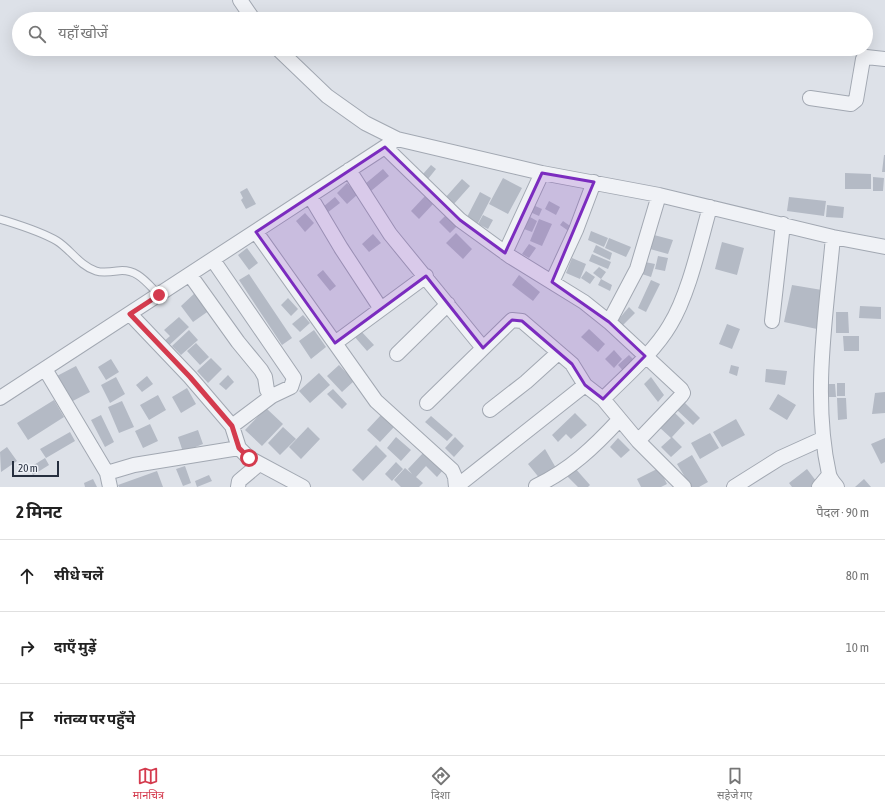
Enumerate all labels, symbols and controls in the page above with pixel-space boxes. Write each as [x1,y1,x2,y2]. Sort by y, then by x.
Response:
search box [12,12,873,56]
icon: search [26,23,48,45]
text: यहाँ खोजें [58,24,108,41]
route end [150,286,168,304]
route start [240,449,258,467]
scale bar [12,459,59,478]
text: 20 m [18,462,38,474]
text: 2 मिनट [16,502,62,522]
text: पैदल · 90 m [816,505,869,520]
icon: ahead [16,565,38,587]
text: सीधे चलें [54,566,103,583]
text: 80 m [846,568,869,583]
icon: right [16,637,38,659]
text: दाएँ मुड़ें [54,638,96,655]
text: 10 m [846,640,869,655]
icon: arrive [16,709,38,731]
text: गंतव्य पर पहुँचे [54,710,135,727]
tab: मानचित्र [133,765,164,803]
tab: दिशा [430,765,452,803]
tab: सहेजे गए [717,765,752,803]

